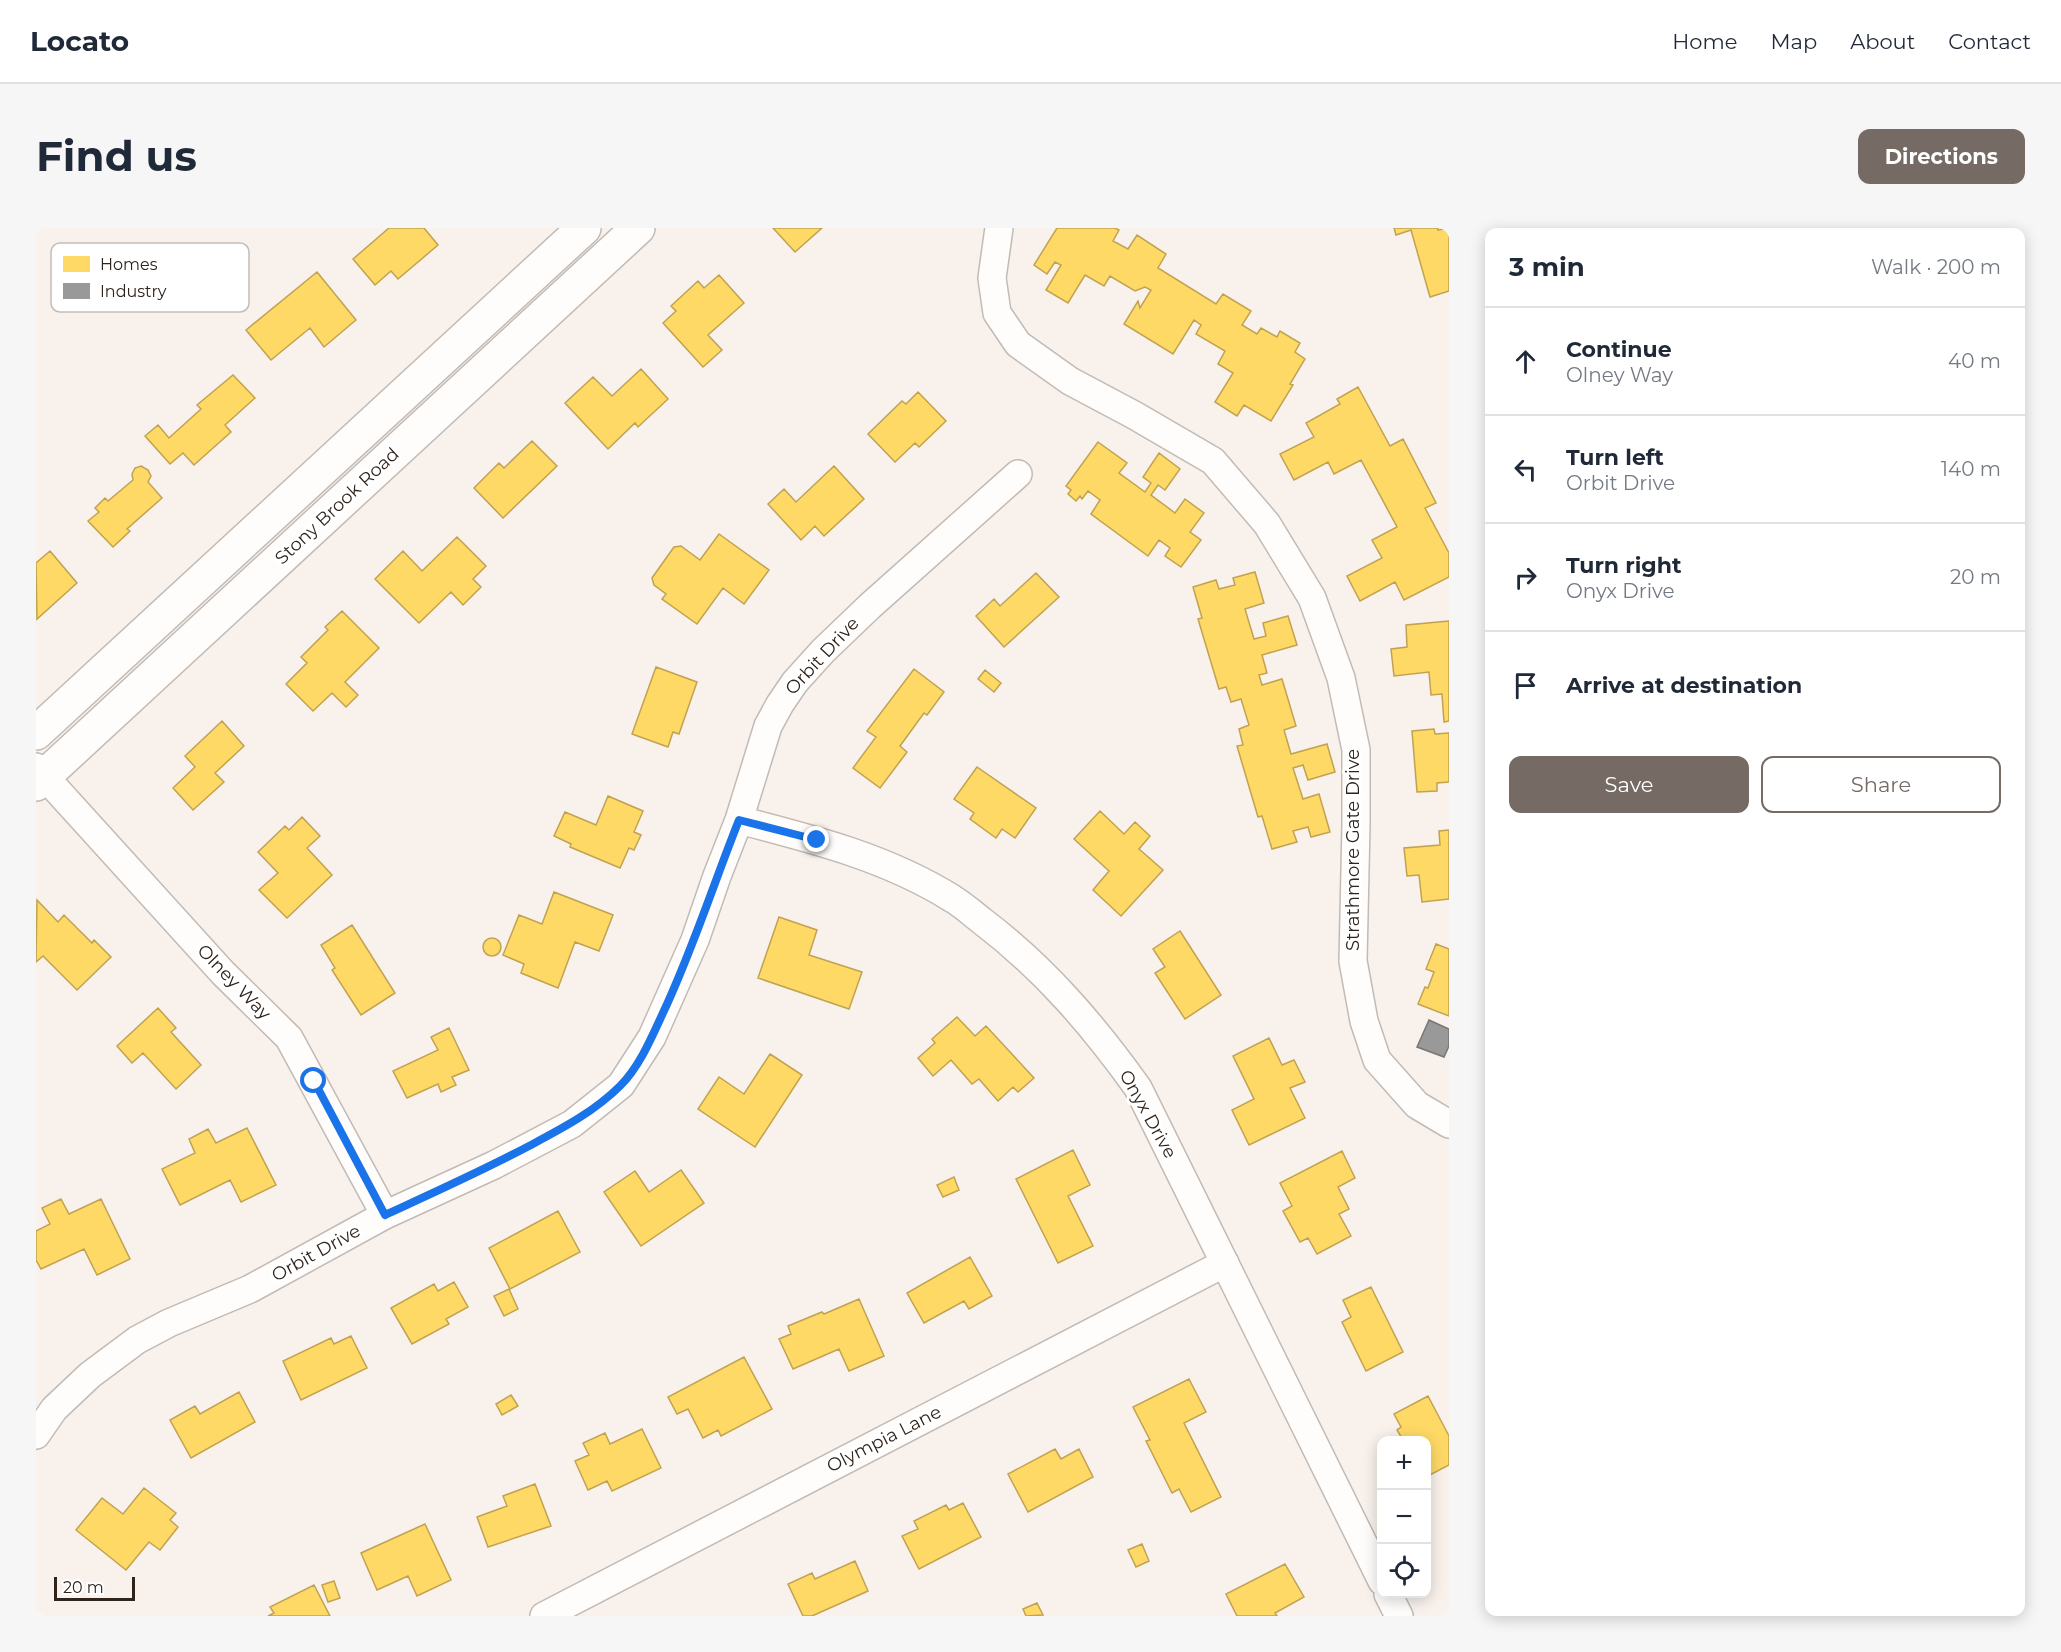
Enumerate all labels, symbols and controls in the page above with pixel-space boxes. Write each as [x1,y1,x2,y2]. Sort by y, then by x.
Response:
text: Locato [30,24,129,58]
text: Home [1672,29,1737,54]
text: Map [1770,29,1817,54]
text: About [1850,29,1915,54]
text: Contact [1948,29,2031,54]
button: Directions [1858,129,2025,184]
text: Find us [36,130,197,182]
legend [51,243,249,312]
text: 3 min [1509,251,1585,283]
text: Homes [100,255,158,274]
text: Walk · 200 m [1871,255,2001,279]
text: Industry [100,282,167,301]
text: Continue [1566,336,1672,363]
icon: ahead [1509,345,1542,378]
text: 40 m [1948,349,2001,373]
text: Olney Way [1566,363,1673,387]
street label: Stony Brook Road [271,443,403,569]
text: Turn left [1566,444,1664,471]
icon: left [1509,453,1542,486]
text: 140 m [1941,457,2001,481]
text: Orbit Drive [1566,471,1675,495]
text: Turn right [1566,552,1681,579]
icon: right [1509,561,1542,594]
text: 20 m [1950,565,2001,589]
text: Onyx Drive [1566,579,1675,603]
street label: Orbit Drive [780,612,864,699]
icon: arrive [1509,669,1542,702]
text: Arrive at destination [1566,672,1802,699]
street label: Strathmore Gate Drive [1342,749,1364,951]
button: Save [1509,756,1749,813]
button: Share [1761,756,2001,813]
route end [803,826,829,852]
street label: Olney Way [193,940,276,1024]
street label: Onyx Drive [1115,1066,1181,1162]
route start [300,1067,326,1093]
street label: Orbit Drive [268,1220,364,1286]
street label: Olympia Lane [823,1401,945,1477]
map controls [1377,1436,1431,1598]
button: + [1377,1436,1431,1490]
button: − [1377,1490,1431,1544]
button: locate [1377,1544,1431,1598]
scale bar [54,1574,135,1602]
text: 20 m [63,1578,104,1597]

